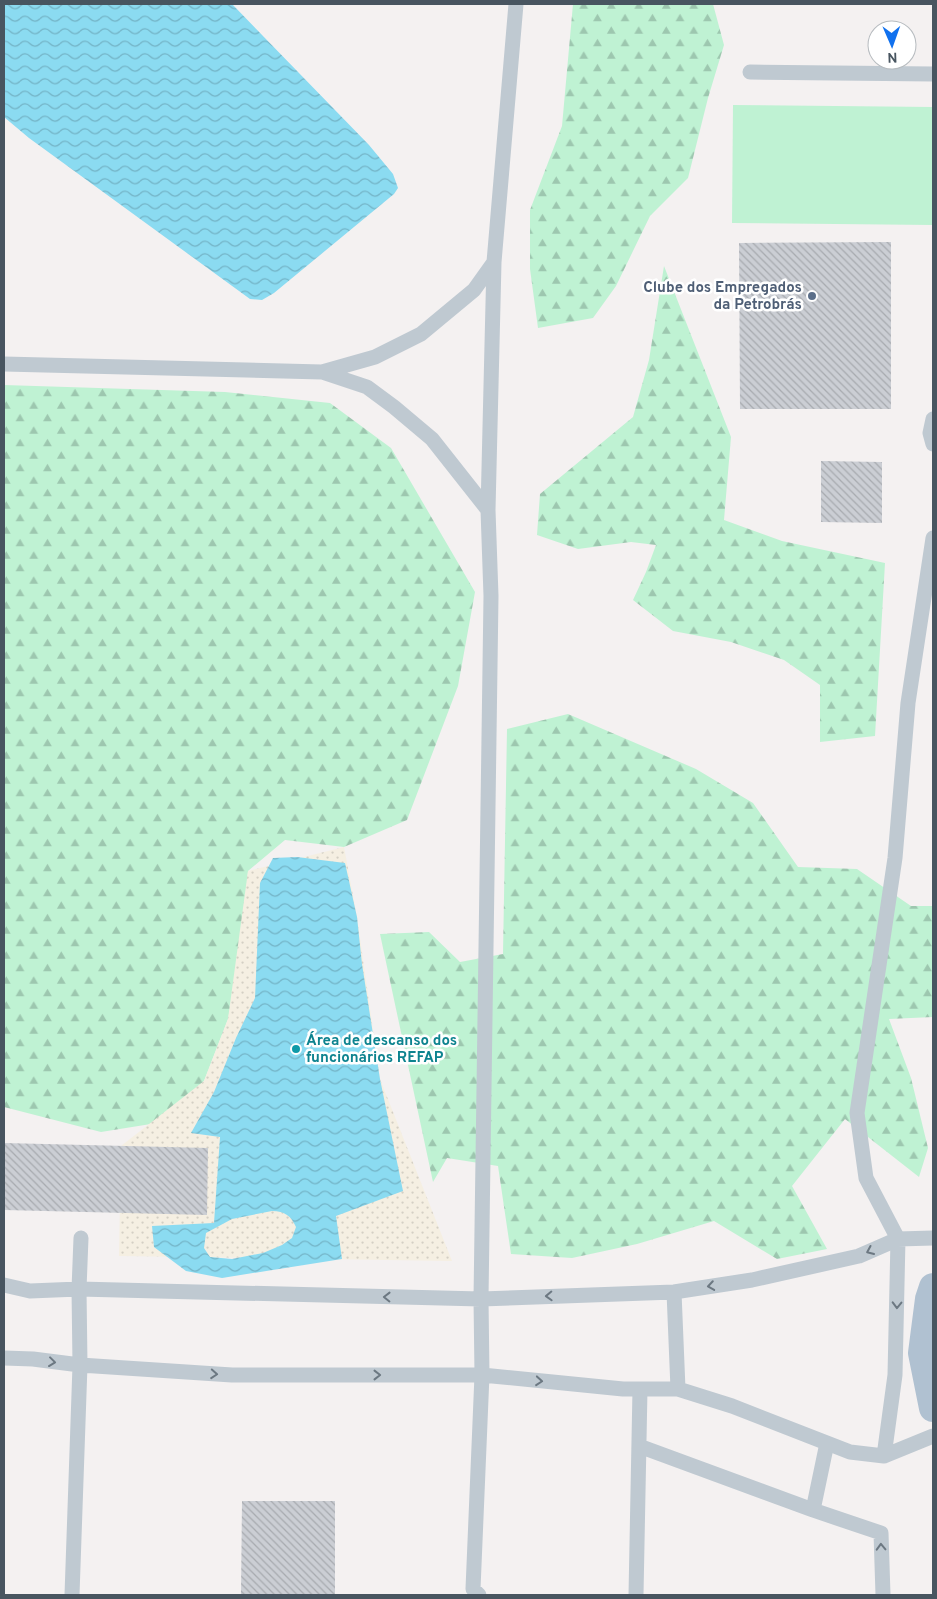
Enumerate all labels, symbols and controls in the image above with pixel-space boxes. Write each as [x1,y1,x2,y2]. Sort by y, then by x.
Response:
north arrow [867,20,917,70]
text: N [887,48,898,65]
place label: Clube dos Empregados da Petrobrás [643,279,802,315]
marker: Clube dos Empregados da Petrobrás [806,290,818,302]
place label: Área de descanso dos funcionários REFAP [306,1031,457,1068]
marker: Área de descanso dos funcionários REFAP [290,1043,302,1055]
one-way arrow [866,1245,875,1256]
one-way arrow [707,1281,716,1291]
one-way arrow [383,1291,391,1302]
one-way arrow [545,1291,553,1302]
one-way arrow [892,1302,902,1309]
one-way arrow [49,1356,57,1367]
one-way arrow [211,1368,219,1379]
one-way arrow [374,1370,381,1380]
one-way arrow [535,1375,543,1386]
one-way arrow [876,1542,887,1550]

